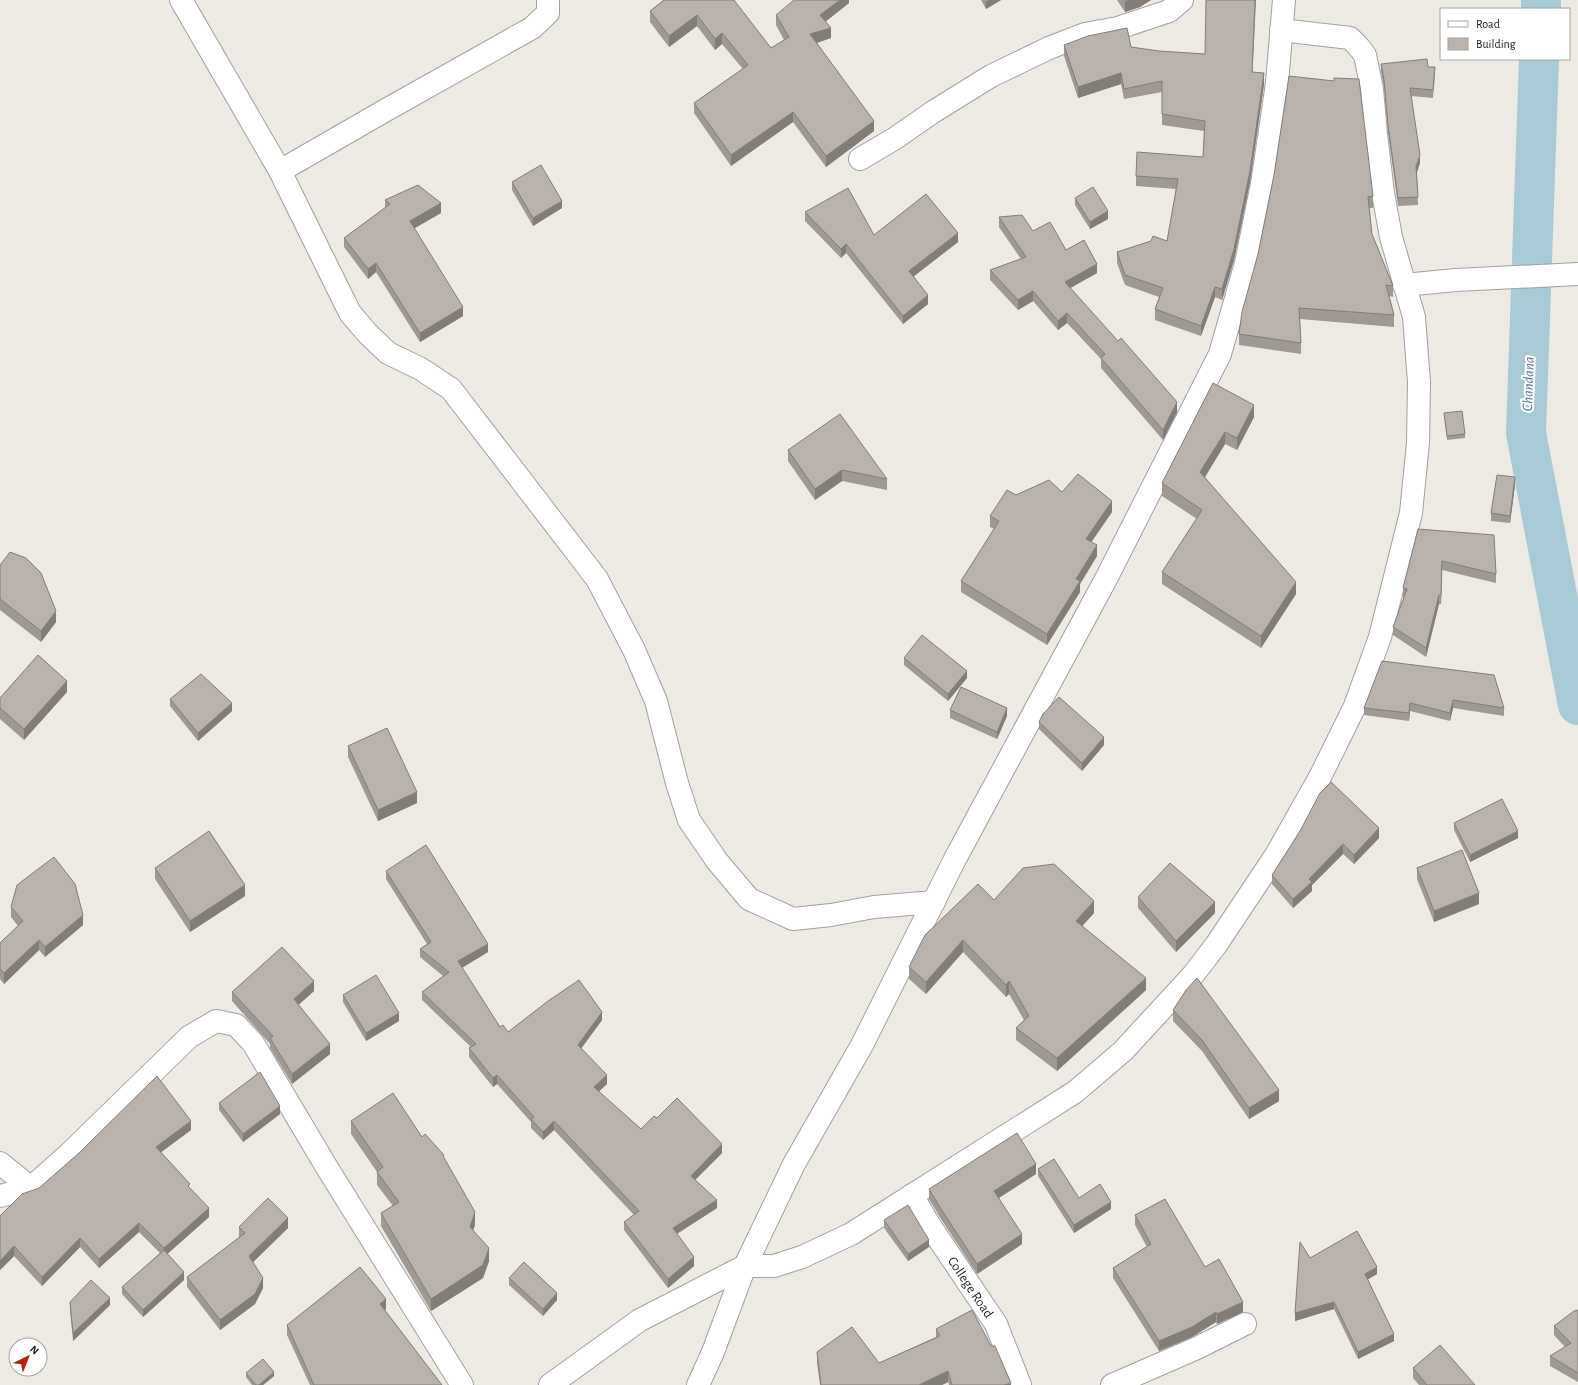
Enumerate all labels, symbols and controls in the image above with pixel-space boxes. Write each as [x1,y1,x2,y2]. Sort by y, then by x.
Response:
legend [1440,8,1570,60]
text: Road [1476,18,1500,30]
text: Building [1476,38,1516,50]
water label: Chandana [1520,356,1537,412]
street label: College Road [945,1254,996,1321]
north arrow [8,1337,48,1377]
text: N [28,1343,41,1357]

